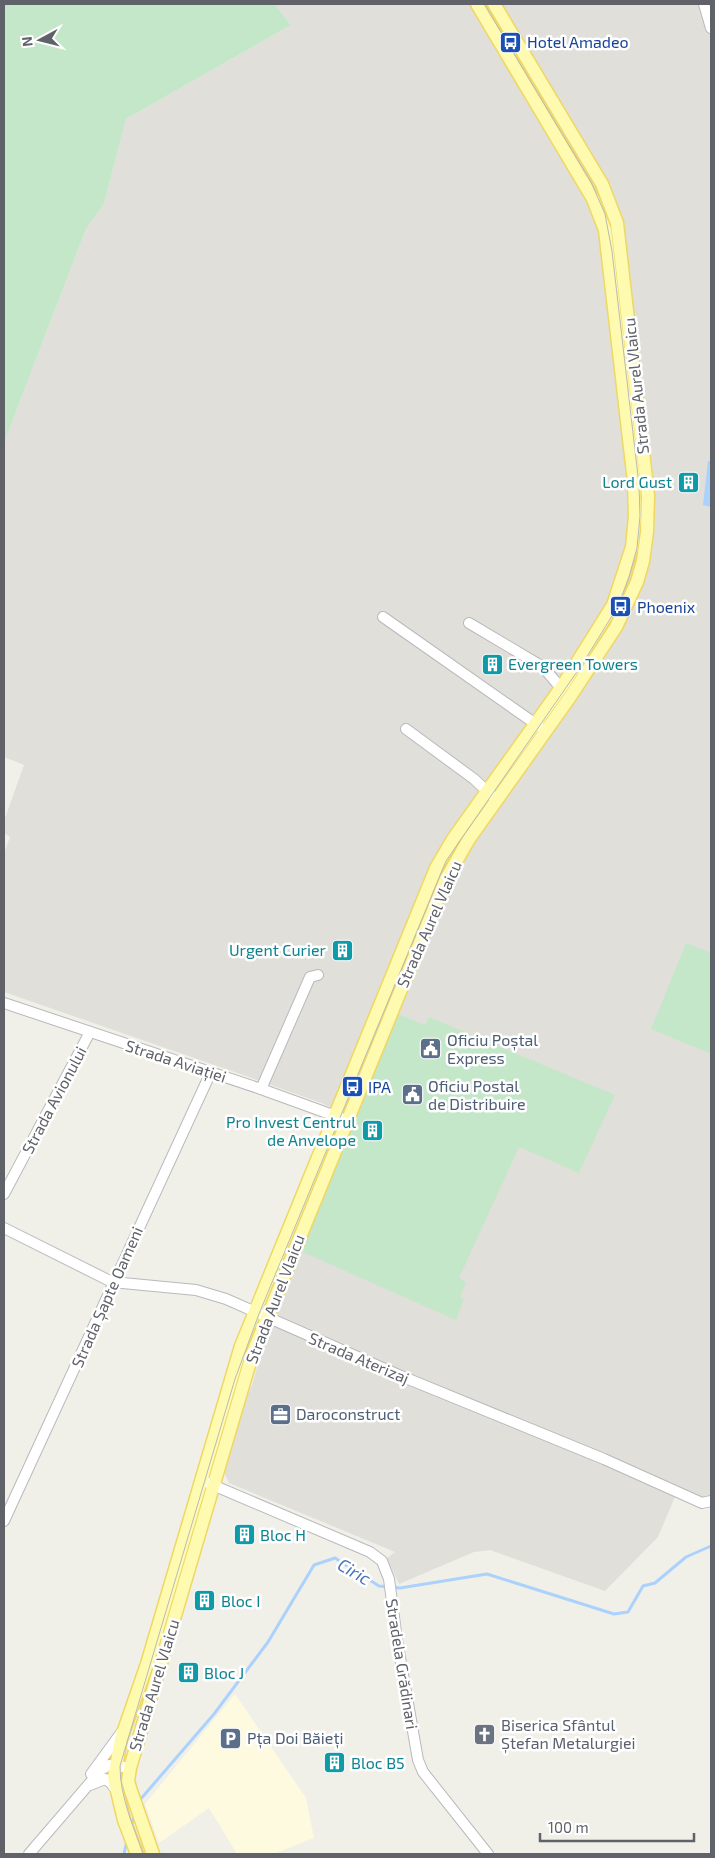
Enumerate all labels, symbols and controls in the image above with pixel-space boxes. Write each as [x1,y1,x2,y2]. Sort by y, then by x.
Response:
north arrow [15,15,65,65]
bus stop icon: Hotel Amadeo [499,30,523,54]
place label: Hotel Amadeo [527,32,629,51]
text: N [18,36,36,48]
street label: Strada Aurel Vlaicu [619,317,652,455]
building icon: Lord Gust [676,470,700,494]
place label: Lord Gust [602,472,672,491]
bus stop icon: Phoenix [609,595,633,619]
place label: Phoenix [637,597,696,616]
building icon: Evergreen Towers [480,652,504,676]
place label: Evergreen Towers [508,654,638,673]
street label: Strada Aurel Vlaicu [392,857,465,990]
building icon: Urgent Curier [330,938,354,962]
place label: Urgent Curier [229,940,327,959]
place label: Oficiu Poștal Express [447,1030,538,1067]
street label: Strada Aviației [123,1035,229,1088]
public building icon: Oficiu Poștal Express [419,1037,443,1061]
street label: Strada Avionului [17,1043,90,1157]
bus stop icon: IPA [340,1075,364,1099]
place label: Oficiu Postal de Distribuire [428,1076,526,1113]
place label: IPA [368,1077,391,1096]
public building icon: Oficiu Postal de Distribuire [400,1083,424,1107]
place label: Pro Invest Centrul de Anvelope [226,1112,356,1149]
building icon: Pro Invest Centrul de Anvelope [360,1119,384,1143]
street label: Strada Șapte Oameni [67,1223,148,1371]
street label: Strada Aurel Vlaicu [241,1232,308,1366]
street label: Strada Aterizaj [306,1328,412,1388]
office icon: Daroconstruct [268,1402,292,1426]
place label: Daroconstruct [296,1404,400,1423]
building icon: Bloc H [232,1523,256,1547]
place label: Bloc H [260,1525,306,1544]
water label: Ciric [334,1553,375,1590]
building icon: Bloc I [193,1589,217,1613]
place label: Bloc I [221,1591,260,1610]
street label: Stradela Grădinari [383,1597,422,1731]
street label: Strada Aurel Vlaicu [124,1617,183,1753]
building icon: Bloc J [176,1661,200,1685]
place label: Bloc J [204,1663,244,1682]
place label: Biserica Sfântul Ștefan Metalurgiei [501,1715,635,1754]
church icon: Biserica Sfântul Ștefan Metalurgiei [473,1722,497,1746]
parking icon: Pța Doi Băieți [219,1726,243,1750]
place label: Pța Doi Băieți [247,1728,343,1749]
building icon: Bloc B5 [323,1751,347,1775]
place label: Bloc B5 [351,1753,405,1772]
scale bar [540,1810,694,1842]
text: 100 m [548,1818,589,1836]

